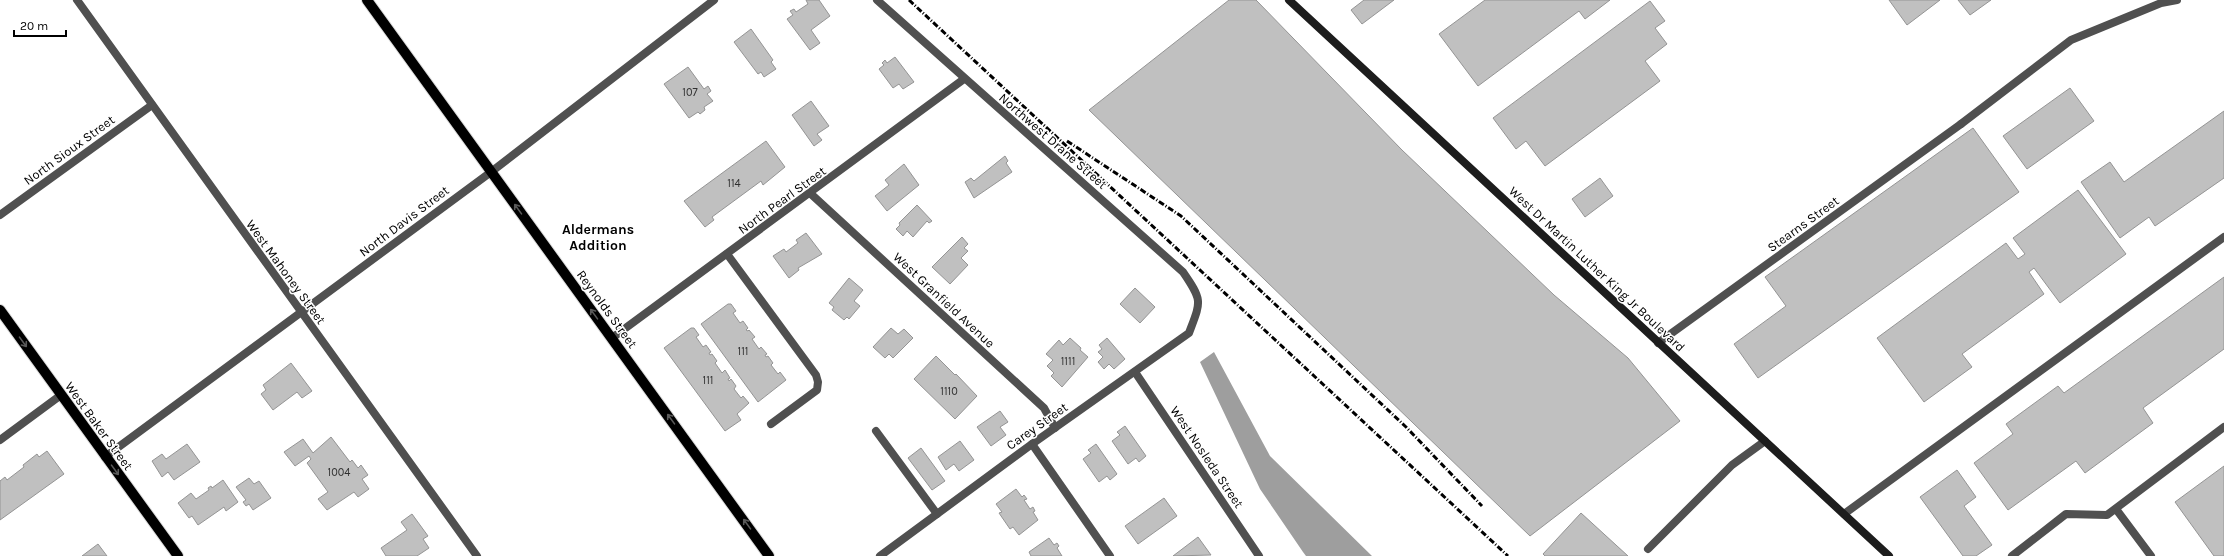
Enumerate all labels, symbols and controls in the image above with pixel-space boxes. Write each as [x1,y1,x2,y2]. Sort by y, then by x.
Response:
scale bar [14,12,66,38]
text: 20 m [20,19,48,33]
house number: 107 [682,86,698,99]
street label: Northwest Drane Street [996,90,1110,192]
street label: North Sioux Street [21,112,117,188]
street label: North Pearl Street [735,163,829,237]
house number: 114 [727,177,741,190]
street label: North Davis Street [356,182,452,260]
street label: West Dr Martin Luther King Jr Boulevard [1506,183,1688,355]
street label: Stearns Street [1764,193,1842,255]
one-way arrow [514,203,522,214]
street label: West Mahoney Street [243,217,329,327]
district label: Aldermans Addition [562,221,634,254]
street label: West Granfield Avenue [890,249,998,351]
street label: Reynolds Street [574,267,640,351]
one-way arrow [590,308,598,319]
one-way arrow [19,336,27,347]
house number: 111 [738,345,748,358]
house number: 1111 [1061,355,1075,368]
house number: 111 [703,374,713,387]
street label: West Baker Street [62,379,136,473]
house number: 1110 [940,385,958,398]
street label: Carey Street [1003,399,1071,453]
street label: West Nosleda Street [1167,403,1247,511]
one-way arrow [666,414,675,425]
one-way arrow [111,464,119,475]
house number: 1004 [328,466,350,479]
one-way arrow [742,519,751,530]

